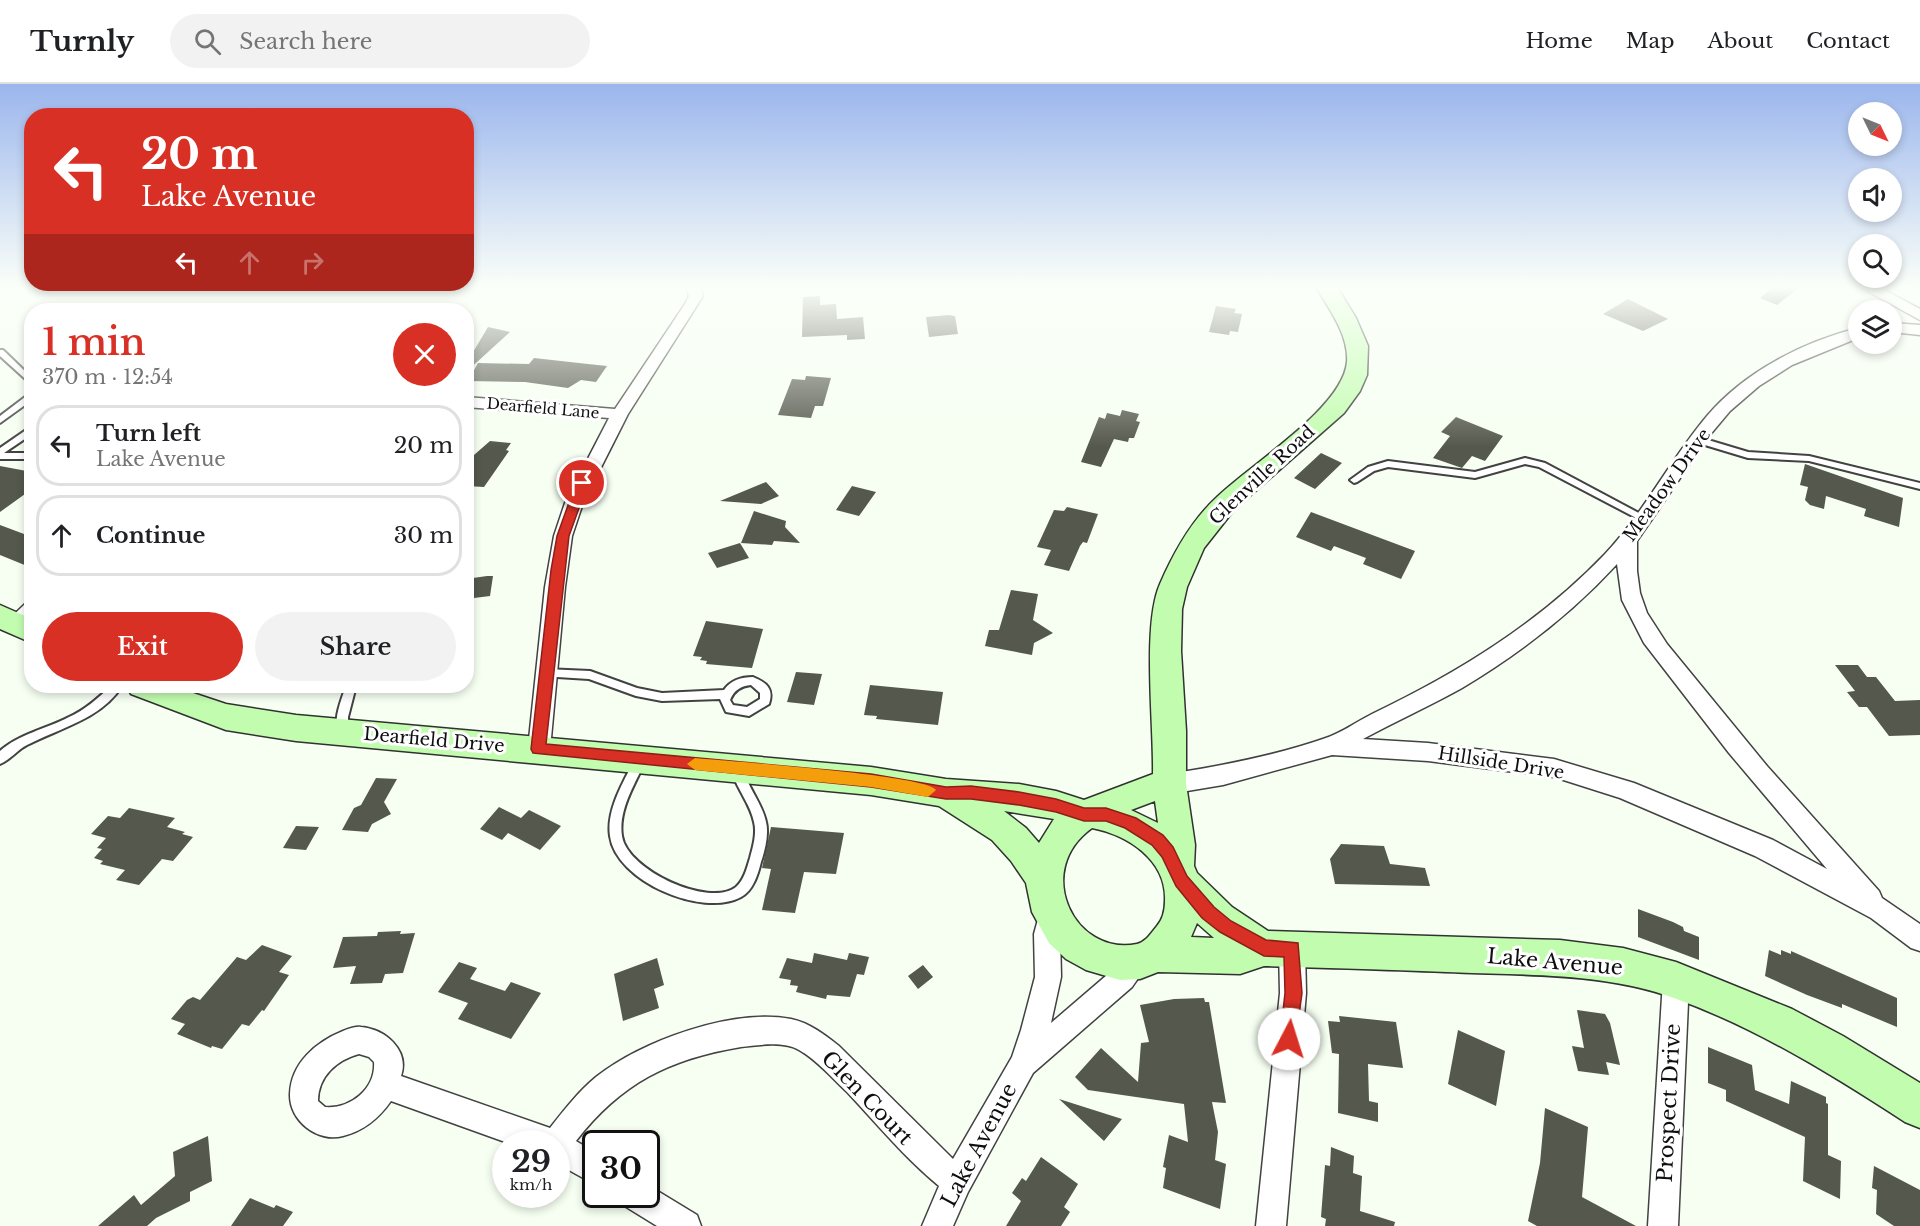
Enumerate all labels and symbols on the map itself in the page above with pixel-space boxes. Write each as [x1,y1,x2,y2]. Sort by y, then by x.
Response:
north arrow [1848,102,1902,156]
street label: Dearfield Lane [486,394,600,422]
street label: Glenville Road [1205,421,1319,529]
street label: Meadow Drive [1619,424,1715,546]
pin [556,457,607,508]
street label: Dearfield Drive [363,723,505,757]
street label: Hillside Drive [1436,742,1566,784]
street label: Lake Avenue [1486,943,1624,981]
position arrow [1257,1007,1321,1071]
street label: Prospect Drive [1652,1023,1686,1183]
street label: Glen Court [816,1046,918,1150]
street label: Lake Avenue [936,1079,1022,1211]
speed limit sign: 30 [582,1130,660,1208]

